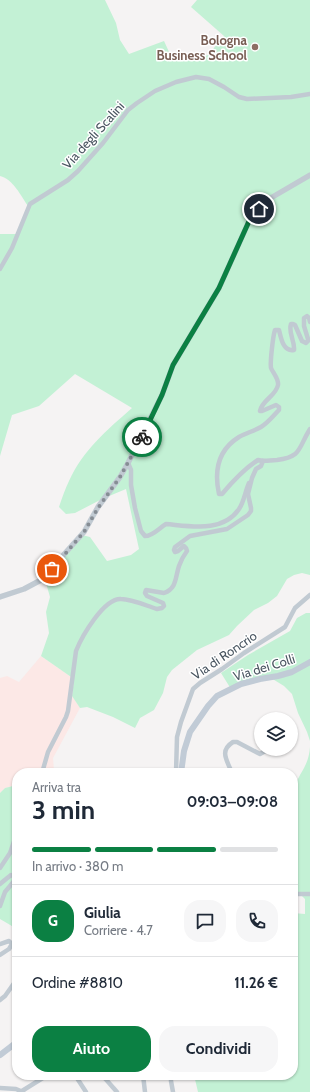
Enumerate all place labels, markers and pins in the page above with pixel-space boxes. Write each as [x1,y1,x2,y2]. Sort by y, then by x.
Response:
place label: Bologna Business School [156,32,248,63]
marker: Bologna Business School [250,42,260,52]
pin [242,192,276,226]
pin [35,552,69,586]

